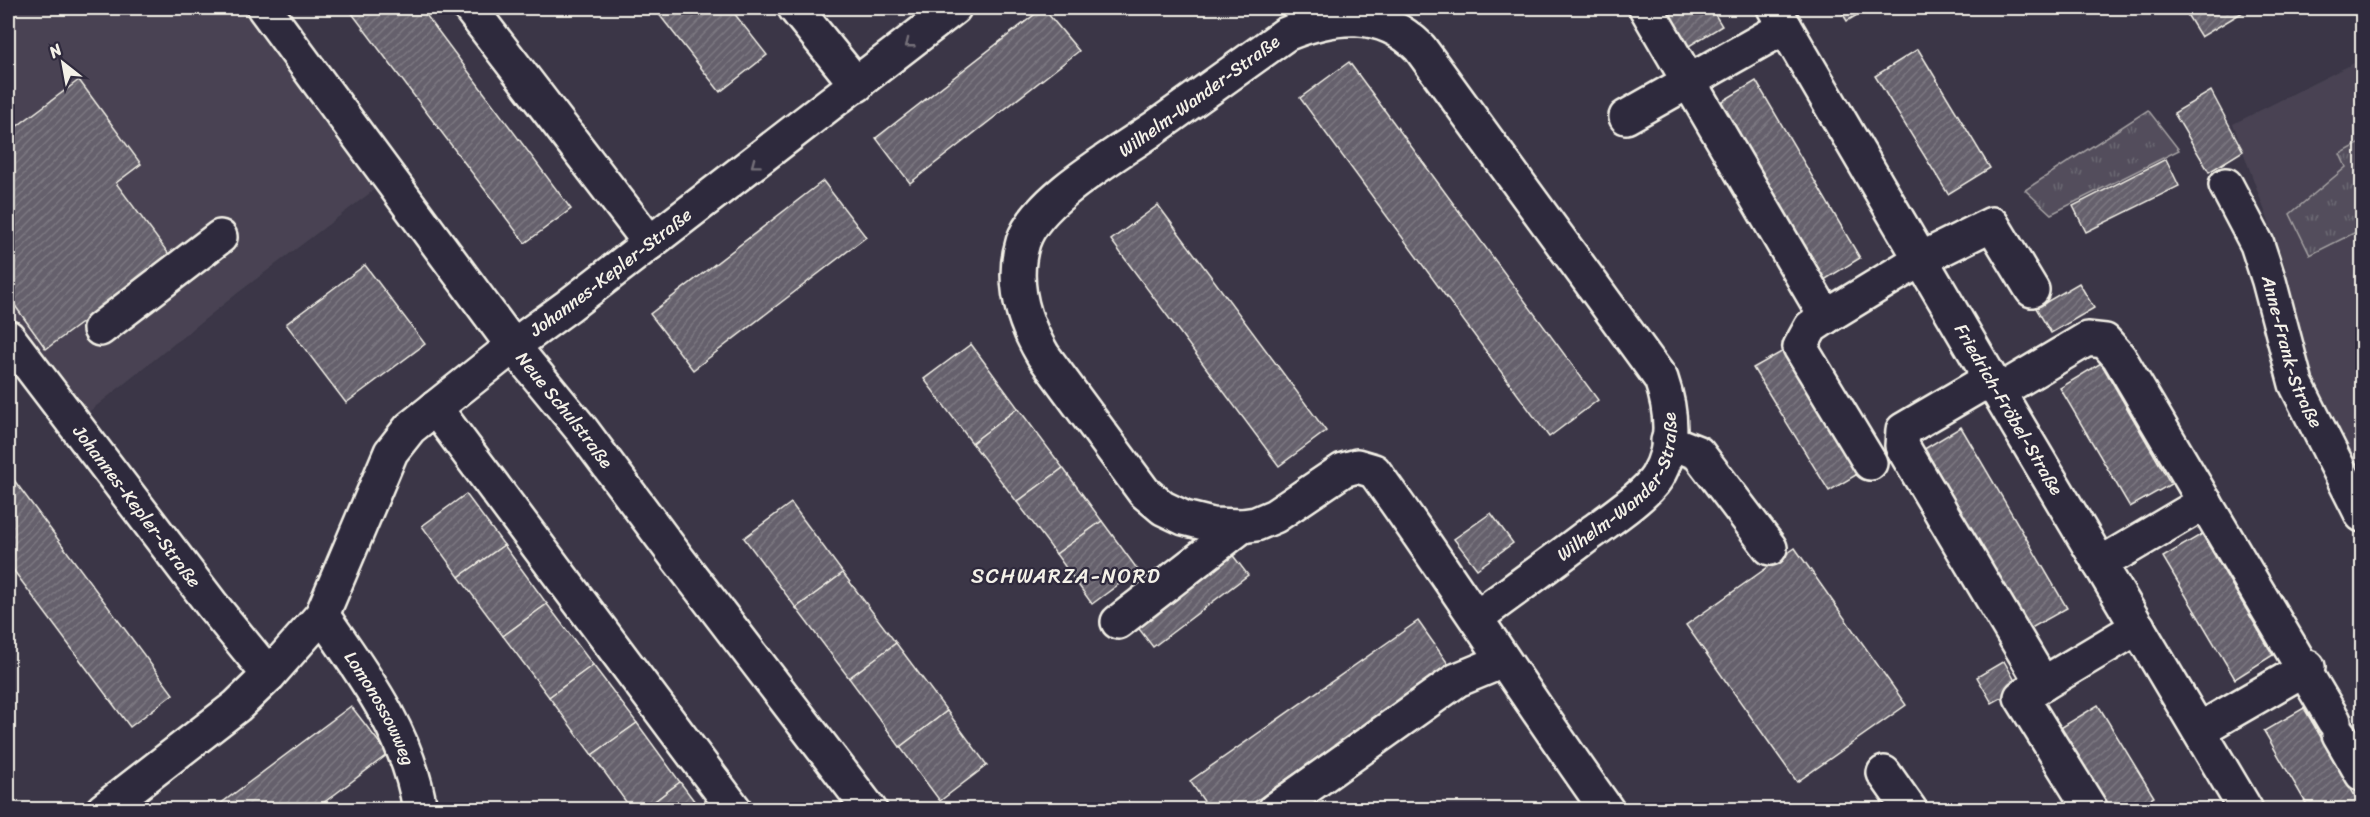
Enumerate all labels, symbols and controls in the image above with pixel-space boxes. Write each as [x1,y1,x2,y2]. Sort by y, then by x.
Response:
street label: Wilhelm-Wander-Straße [1111,26,1287,166]
north arrow [33,33,93,93]
text: N [42,35,69,66]
one-way arrow [904,36,915,47]
one-way arrow [750,156,761,167]
street label: Johannes-Kepler-Straße [522,200,699,346]
street label: Anne-Frank-Straße [2252,271,2332,434]
street label: Friedrich-Fröbel-Straße [1945,317,2072,502]
street label: Neue Schulstraße [507,344,622,476]
street label: Wilhelm-Wander-Straße [1549,411,1686,570]
street label: Johannes-Kepler-Straße [64,417,210,595]
district label: SCHWARZA-NORD [971,557,1161,595]
street label: Lomonossowweg [335,644,424,770]

